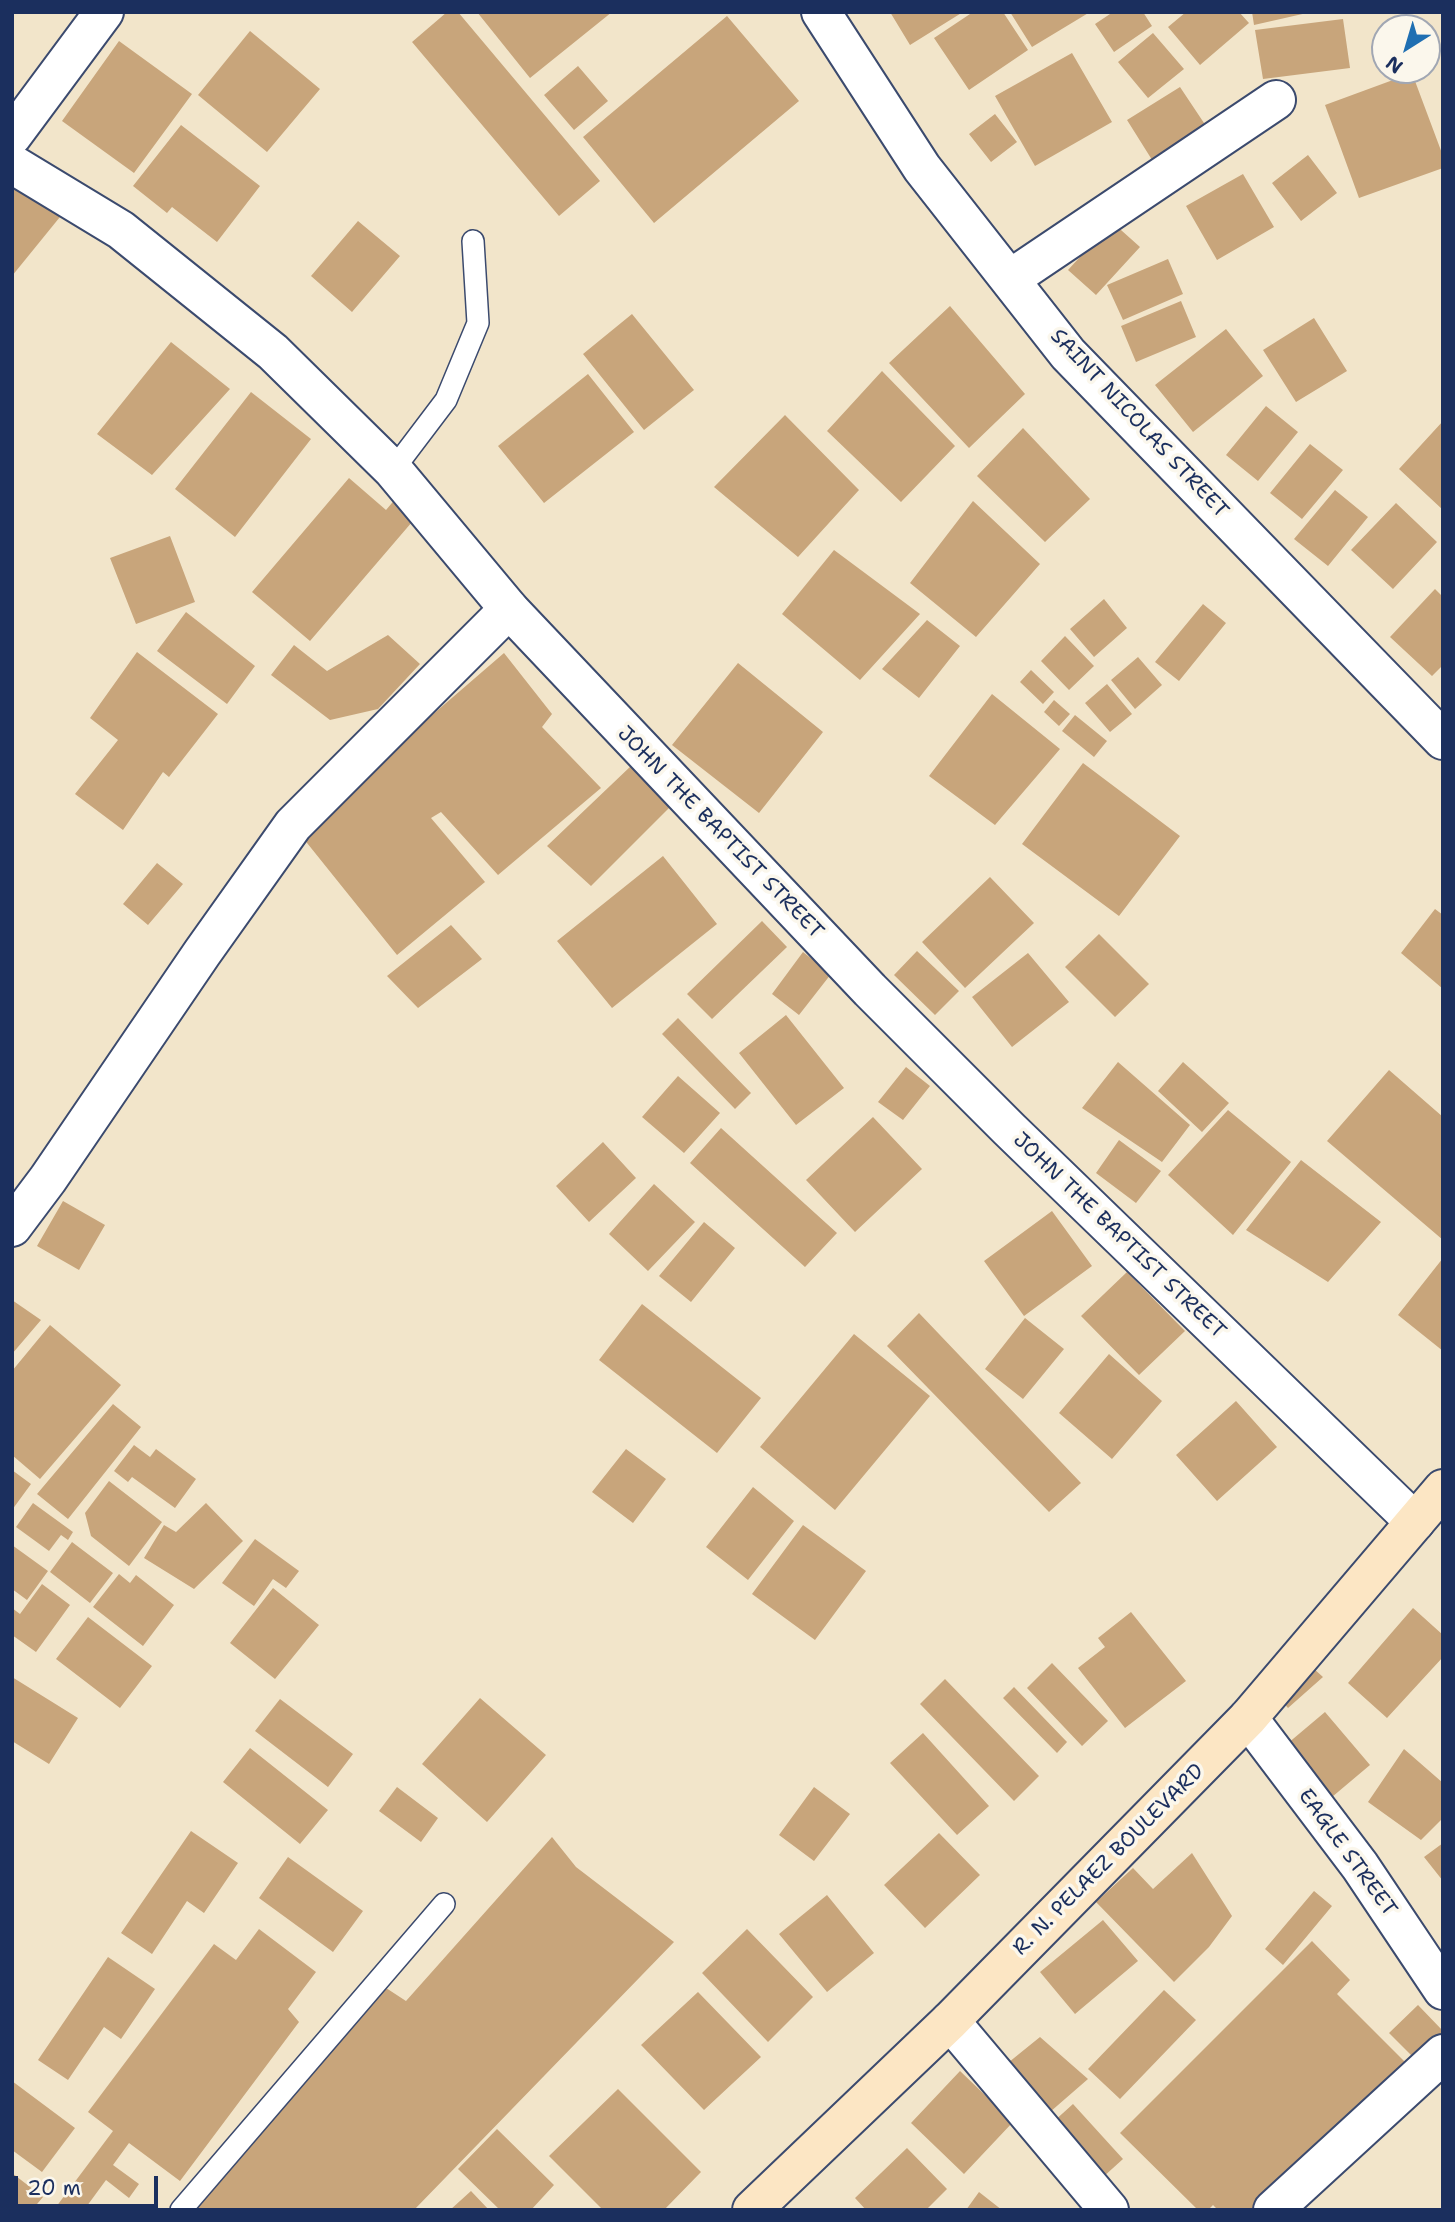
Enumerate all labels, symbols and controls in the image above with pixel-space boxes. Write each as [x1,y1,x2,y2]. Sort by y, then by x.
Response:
north arrow [1371,14,1441,84]
text: N [1381,50,1408,79]
street label: SAINT NICOLAS STREET [1045,324,1233,524]
street label: JOHN THE BAPTIST STREET [612,721,828,945]
street label: JOHN THE BAPTIST STREET [1007,1128,1231,1344]
street label: R. N. PELAEZ BOULEVARD [1008,1759,1210,1961]
street label: EAGLE STREET [1292,1784,1402,1922]
scale bar [18,2162,161,2206]
text: 20 m [27,2174,81,2202]

